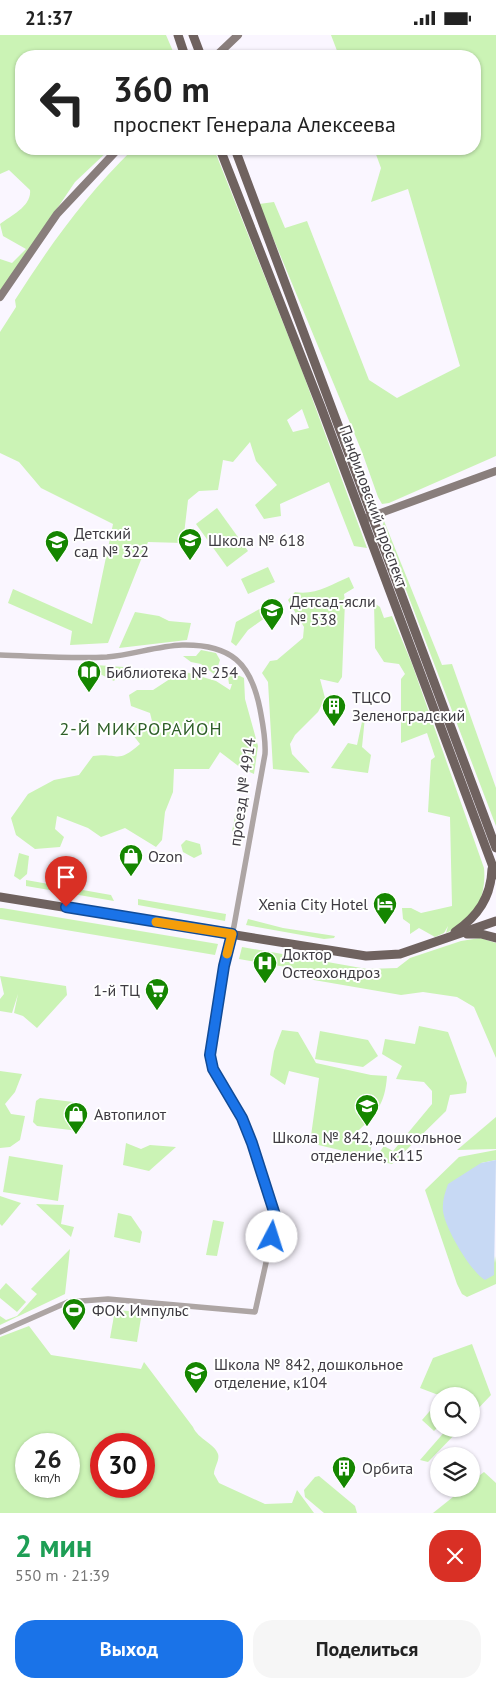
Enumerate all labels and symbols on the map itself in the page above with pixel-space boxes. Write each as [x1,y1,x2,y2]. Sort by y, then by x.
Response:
street label: Панфиловский проспект [335,422,413,591]
place label: Детский сад № 322 [74,523,149,561]
school or university icon: Школа № 618 [177,527,203,561]
school or university icon: Детский сад № 322 [44,529,70,563]
place label: Школа № 618 [208,530,305,550]
place label: Детсад-ясли № 538 [290,591,376,629]
school or university icon: Детсад-ясли № 538 [259,597,285,631]
library icon: Библиотека № 254 [76,659,102,693]
place label: Библиотека № 254 [106,662,238,682]
place label: ТЦСО Зеленоградский [352,687,465,725]
building icon: ТЦСО Зеленоградский [321,693,347,727]
district label: 2-Й МИКРОРАЙОН [59,717,223,740]
street label: проезд № 4914 [224,736,260,848]
shop icon: Ozon [118,843,144,877]
place label: Ozon [148,846,183,866]
pin [45,856,87,907]
hotel icon: Xenia City Hotel [372,891,398,925]
place label: Xenia City Hotel [258,894,368,914]
place label: Доктор Остеохондроз [282,944,380,982]
hospital icon: Доктор Остеохондроз [252,950,278,984]
supermarket icon: 1-й ТЦ [144,977,170,1011]
place label: 1-й ТЦ [93,980,140,1000]
school or university icon: Школа № 842, дошкольное отделение, к115 [354,1093,380,1127]
shop icon: Автопилот [63,1101,89,1135]
place label: Автопилот [94,1104,167,1124]
place label: Школа № 842, дошкольное отделение, к115 [272,1127,462,1165]
position arrow [245,1210,297,1262]
sports icon: ФОК Импульс [61,1297,87,1331]
place label: ФОК Импульс [92,1300,189,1320]
place label: Школа № 842, дошкольное отделение, к104 [214,1354,403,1392]
school or university icon: Школа № 842, дошкольное отделение, к104 [183,1360,209,1394]
speed limit sign: 30 [90,1433,155,1498]
building icon: Орбита [331,1455,357,1489]
place label: Орбита [362,1458,413,1478]

